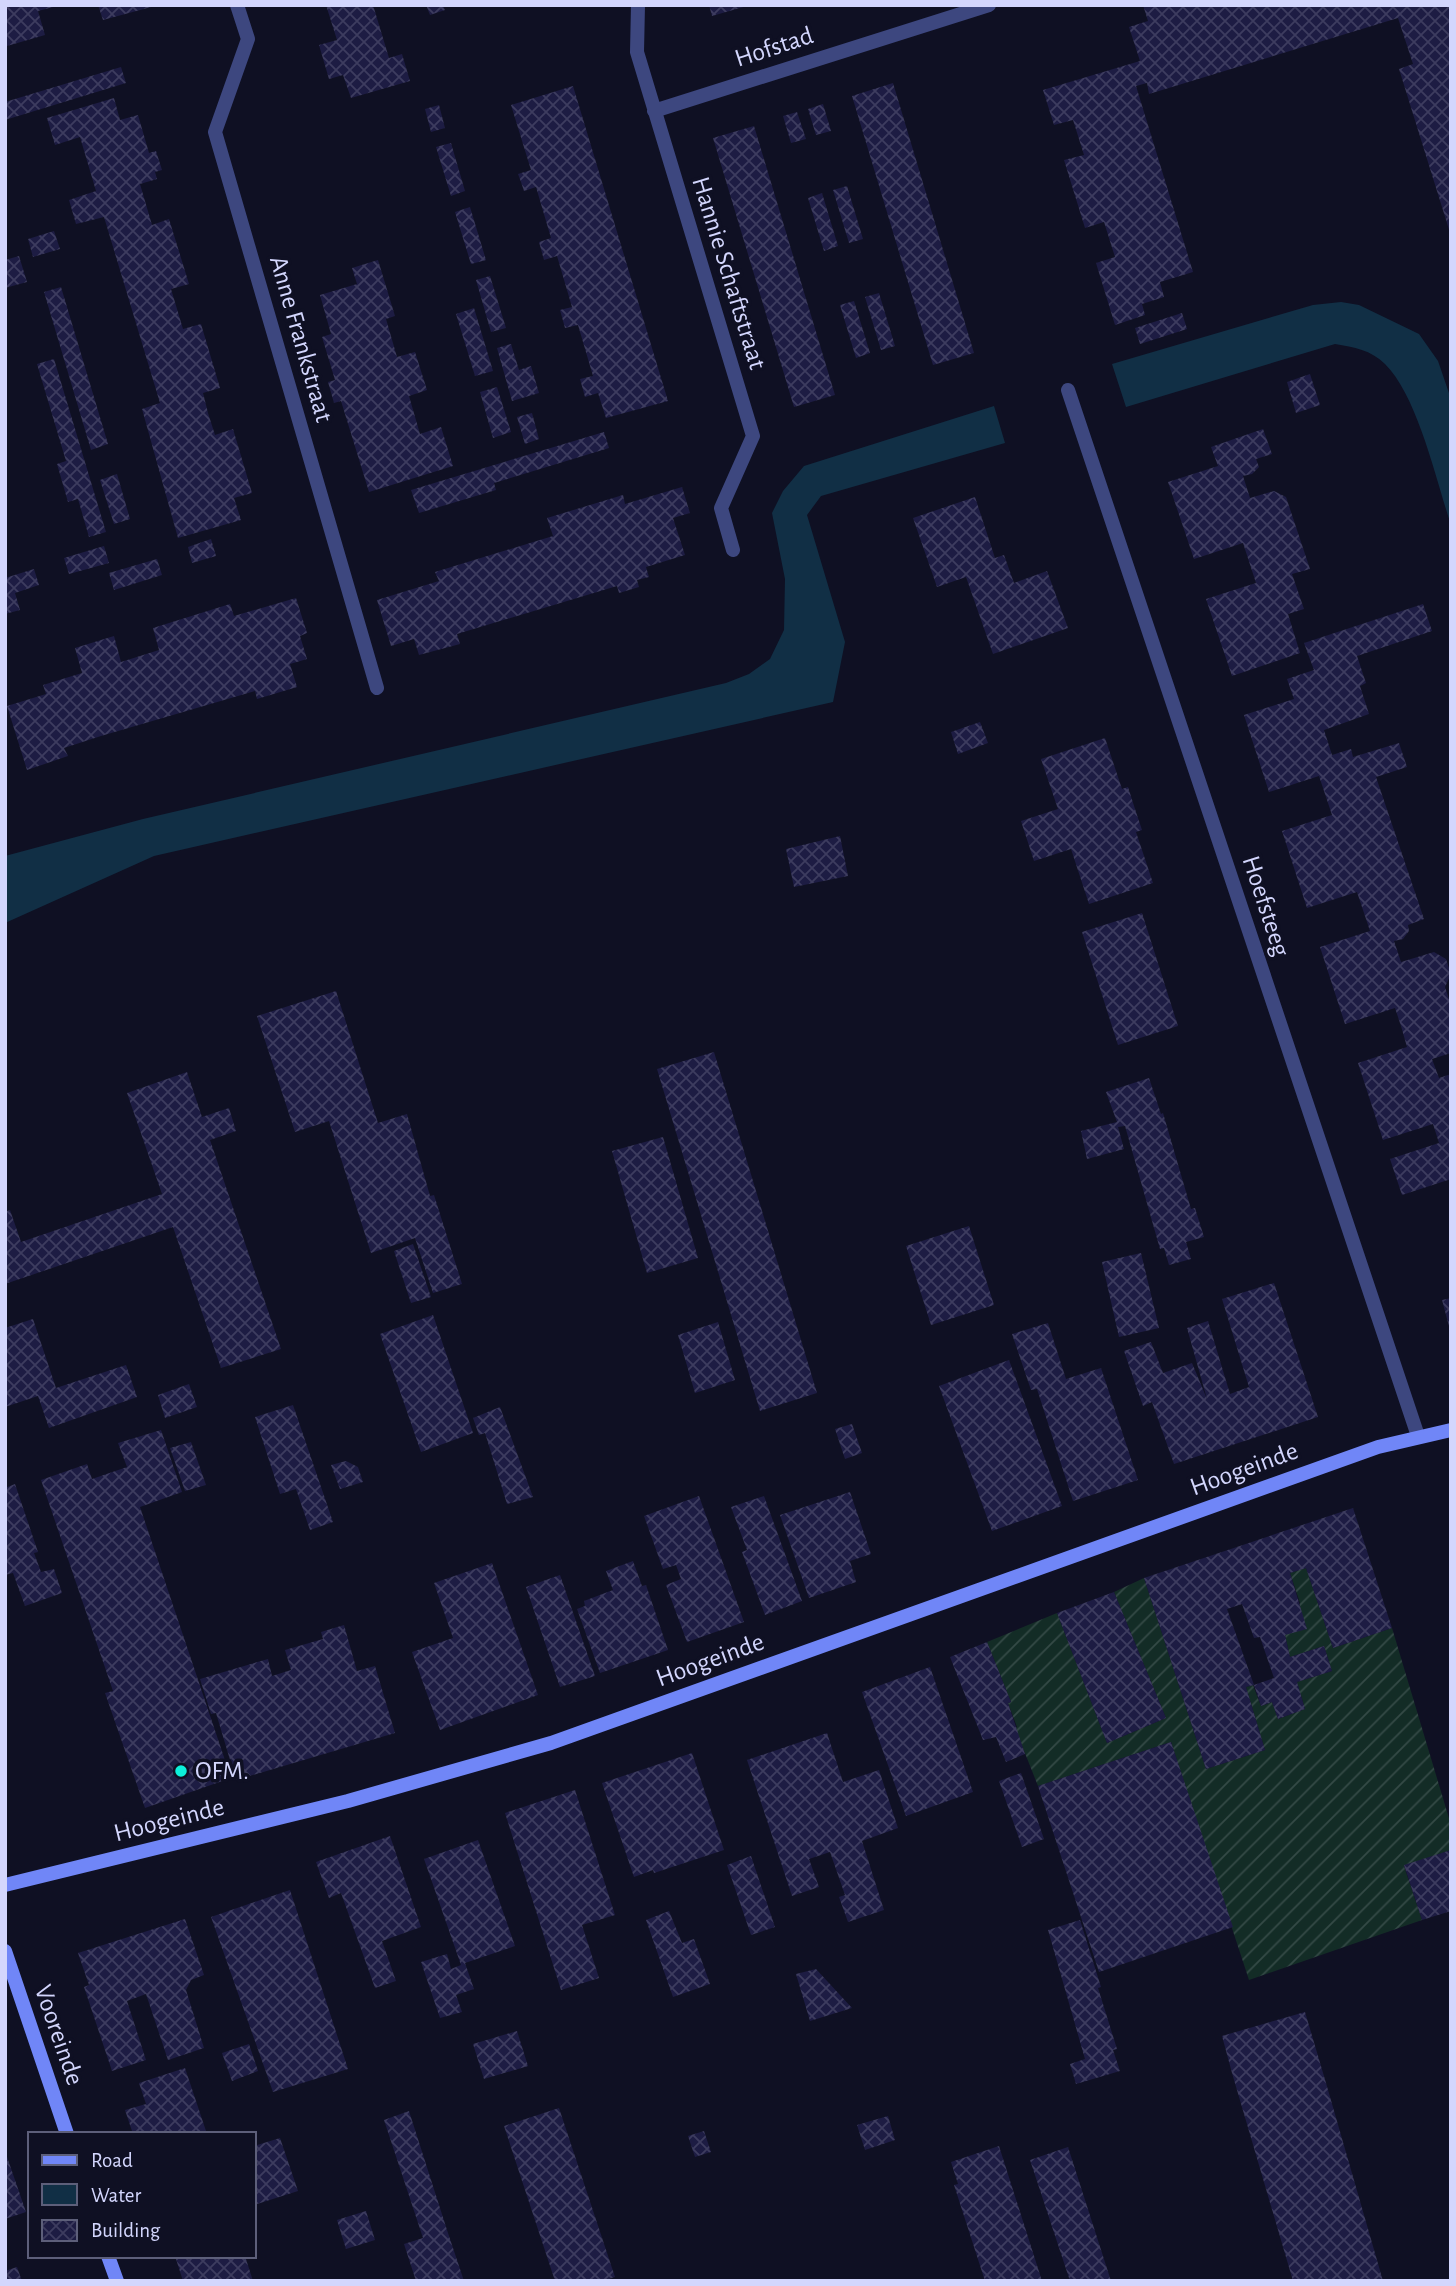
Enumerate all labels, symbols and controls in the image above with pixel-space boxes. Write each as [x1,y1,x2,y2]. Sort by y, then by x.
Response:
street label: Hofstad [732,22,816,72]
street label: Hannie Schaftstraat [687,174,771,372]
street label: Anne Frankstraat [265,253,337,425]
street label: Hoefsteeg [1238,853,1295,960]
street label: Hoogeinde [1187,1438,1301,1500]
street label: Hoogeinde [653,1629,767,1691]
place label: OFM. [195,1758,249,1784]
marker: OFM. [173,1763,189,1779]
street label: Hoogeinde [111,1794,227,1846]
street label: Vooreinde [30,1981,88,2089]
legend [28,2132,256,2258]
text: Road [91,2150,133,2171]
text: Water [91,2185,141,2206]
text: Building [91,2220,161,2241]

